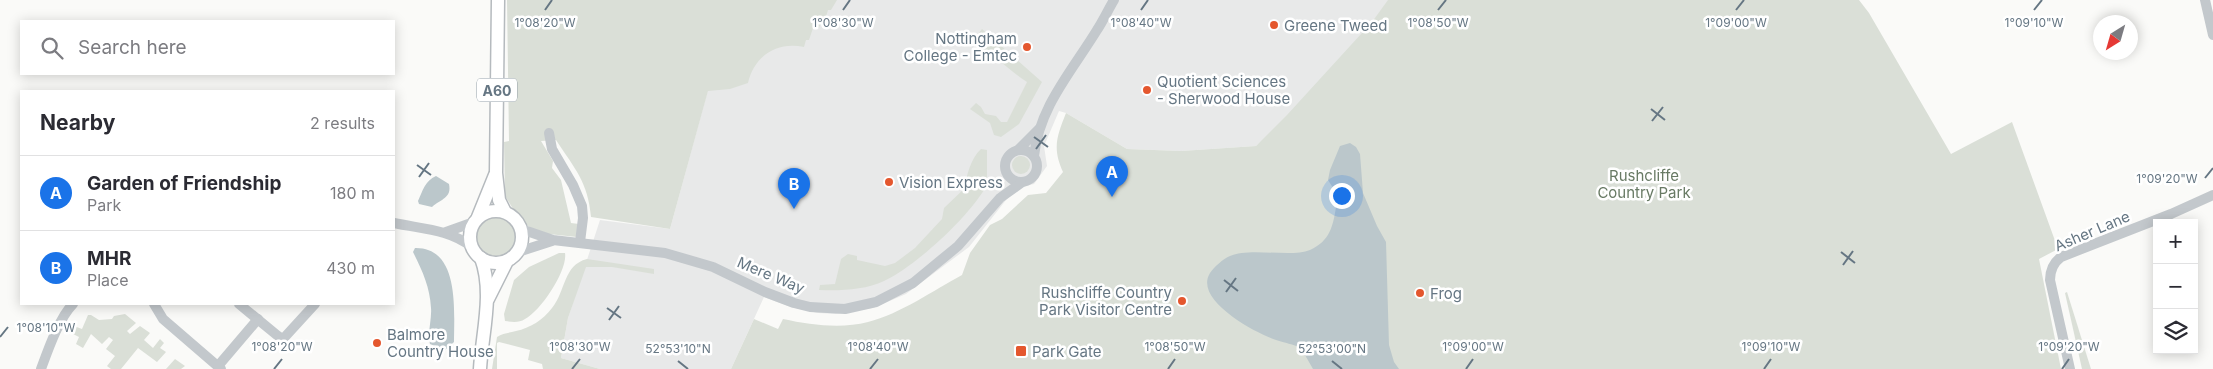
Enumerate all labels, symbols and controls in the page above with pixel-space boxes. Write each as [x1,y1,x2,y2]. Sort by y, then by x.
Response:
text: 1°08'20"W [514,15,576,30]
text: 1°08'30"W [812,15,874,30]
text: 1°08'40"W [1111,15,1172,30]
text: 1°08'50"W [1407,15,1469,30]
text: 1°09'00"W [1705,15,1767,30]
text: 1°09'10"W [2005,15,2064,30]
north arrow [2093,15,2138,60]
place label: Greene Tweed [1284,16,1387,35]
marker: Greene Tweed [1268,19,1280,31]
search box [20,20,395,75]
place label: Nottingham College - Emtec [904,29,1017,65]
icon: search [38,34,66,62]
text: Search here [78,36,187,59]
marker: Nottingham College - Emtec [1021,41,1033,53]
place label: Quotient Sciences - Sherwood House [1157,72,1290,108]
road number: A60 [477,78,517,102]
marker: Quotient Sciences - Sherwood House [1141,84,1153,96]
text: Nearby [40,110,115,135]
text: 2 results [310,113,375,133]
pin: A [1096,156,1128,197]
park label: Rushcliffe Country Park [1597,166,1691,202]
pin: B [778,168,810,209]
text: 1°09'20"W [2136,171,2198,186]
text: Garden of Friendship [87,172,281,195]
place label: Vision Express [899,173,1003,192]
marker: Vision Express [883,176,895,188]
text: A [50,183,62,203]
text: 180 m [330,183,375,203]
your location [1329,183,1355,209]
text: Park [87,195,121,215]
street label: Asher Lane [2051,207,2133,255]
map controls [2153,219,2198,354]
button: + [2153,219,2198,264]
text: MHR [87,247,131,270]
street label: Mere Way [734,252,808,298]
text: B [51,258,61,278]
text: 430 m [326,258,375,278]
button: − [2153,264,2198,309]
text: Place [87,270,129,290]
place label: Rushcliffe Country Park Visitor Centre [1039,283,1173,319]
place label: Frog [1430,284,1462,303]
marker: Frog [1414,287,1426,299]
marker: Rushcliffe Country Park Visitor Centre [1176,295,1188,307]
button: layers [2153,309,2198,354]
text: 1°08'10"W [17,320,76,335]
place label: Balmore Country House [387,325,494,361]
marker: Balmore Country House [371,337,383,349]
text: 1°08'20"W [251,339,313,354]
text: 1°08'30"W [549,339,611,354]
text: 1°08'40"W [848,339,909,354]
text: 1°08'50"W [1144,339,1206,354]
text: 1°09'00"W [1442,339,1504,354]
text: 1°09'10"W [1742,339,1801,354]
text: 1°09'20"W [2038,339,2100,354]
text: 52°53'10"N [645,341,711,356]
text: 52°53'00"N [1298,341,1366,356]
place label: Park Gate [1032,342,1101,361]
marker: Park Gate [1014,344,1028,358]

